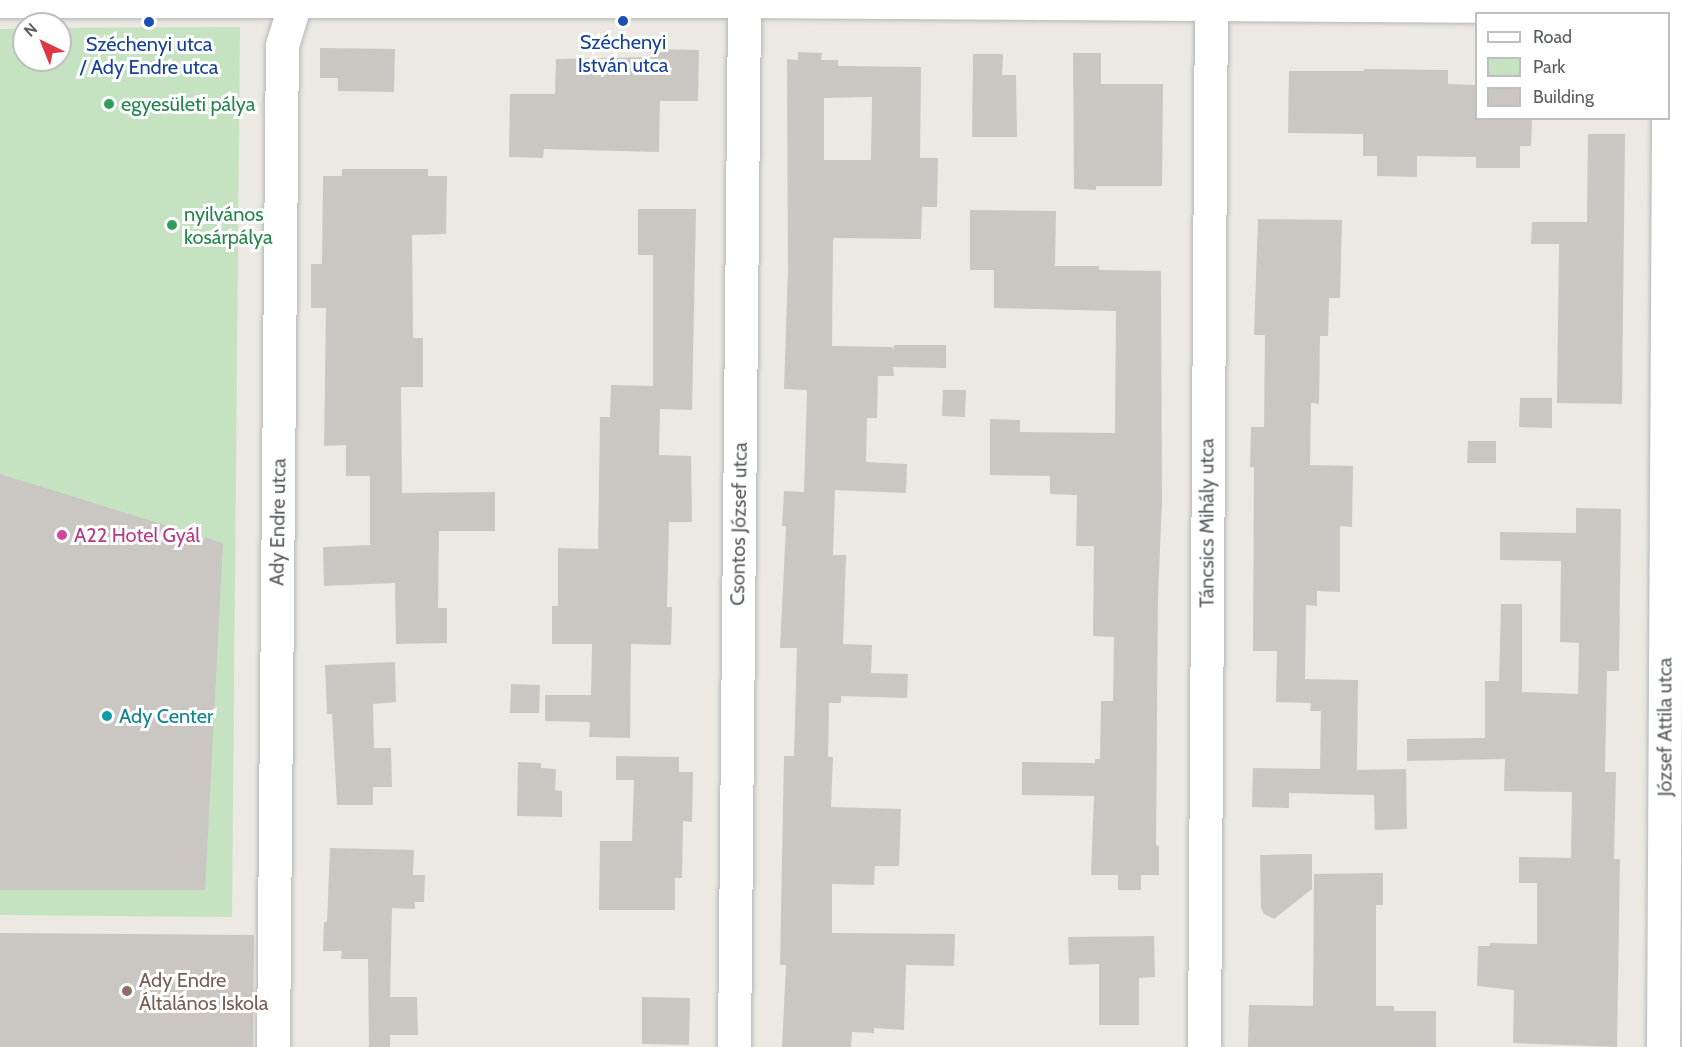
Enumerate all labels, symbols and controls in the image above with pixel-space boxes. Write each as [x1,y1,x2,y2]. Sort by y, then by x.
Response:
north arrow [12,12,72,72]
legend [1475,12,1670,120]
marker: Széchenyi István utca [616,14,630,28]
marker: Széchenyi utca / Ady Endre utca [142,15,156,29]
text: N [20,19,41,41]
text: Road [1533,26,1572,48]
place label: Széchenyi István utca [578,30,668,77]
place label: Széchenyi utca / Ady Endre utca [80,32,218,79]
text: Park [1533,56,1565,78]
text: Building [1533,86,1594,108]
place label: egyesületi pálya [121,92,255,116]
marker: egyesületi pálya [102,97,116,111]
place label: nyilvános kosárpálya [184,202,273,249]
marker: nyilvános kosárpálya [165,218,179,232]
street label: Táncsics Mihály utca [1195,438,1219,608]
street label: Csontos József utca [726,442,752,606]
street label: Ady Endre utca [265,458,291,586]
place label: A22 Hotel Gyál [74,523,200,547]
marker: A22 Hotel Gyál [55,528,69,542]
street label: József Attila utca [1653,658,1677,796]
place label: Ady Center [119,704,213,728]
marker: Ady Center [100,709,114,723]
place label: Ady Endre Általános Iskola [139,968,268,1015]
marker: Ady Endre Általános Iskola [120,984,134,998]

